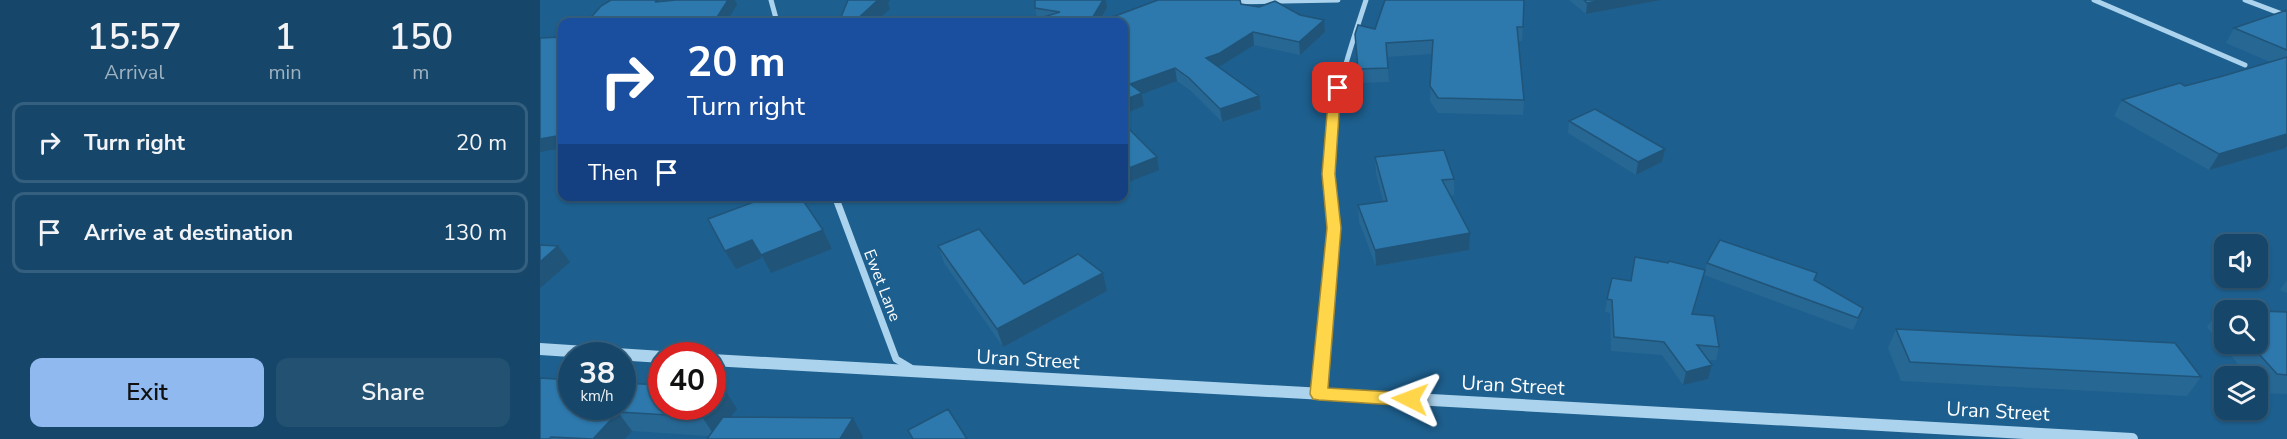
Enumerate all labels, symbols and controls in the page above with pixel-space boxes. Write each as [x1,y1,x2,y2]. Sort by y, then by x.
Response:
text: 15:57 [87,13,182,62]
text: 1 [274,13,296,62]
text: 150 [388,13,453,62]
text: 20 m [687,34,786,91]
icon: right [588,42,666,120]
text: Arrival [104,59,164,86]
text: min [269,59,302,86]
text: m [412,59,429,86]
pin [1312,62,1363,113]
icon: arrive [1321,71,1354,104]
text: Turn right [687,88,805,125]
icon: right [33,126,66,159]
text: Turn right [84,128,185,158]
text: 20 m [456,128,507,158]
icon: arrive [650,156,683,189]
text: Then [588,158,638,188]
icon: arrive [33,216,66,249]
text: Arrive at destination [84,218,293,248]
text: 130 m [443,218,507,248]
map controls [2214,234,2268,420]
button: sound [2214,234,2268,288]
street label: Ewet Lane [858,246,906,325]
button: search [2214,300,2268,354]
speed limit sign: 40 [648,342,726,420]
street label: Uran Street [976,343,1081,376]
text: 38 [579,353,615,394]
button: Exit [30,358,264,427]
button: Share [276,358,510,427]
button: layers [2214,366,2268,420]
position arrow [1378,367,1442,431]
street label: Uran Street [1461,369,1566,402]
text: km/h [580,386,614,406]
street label: Uran Street [1946,395,2051,428]

